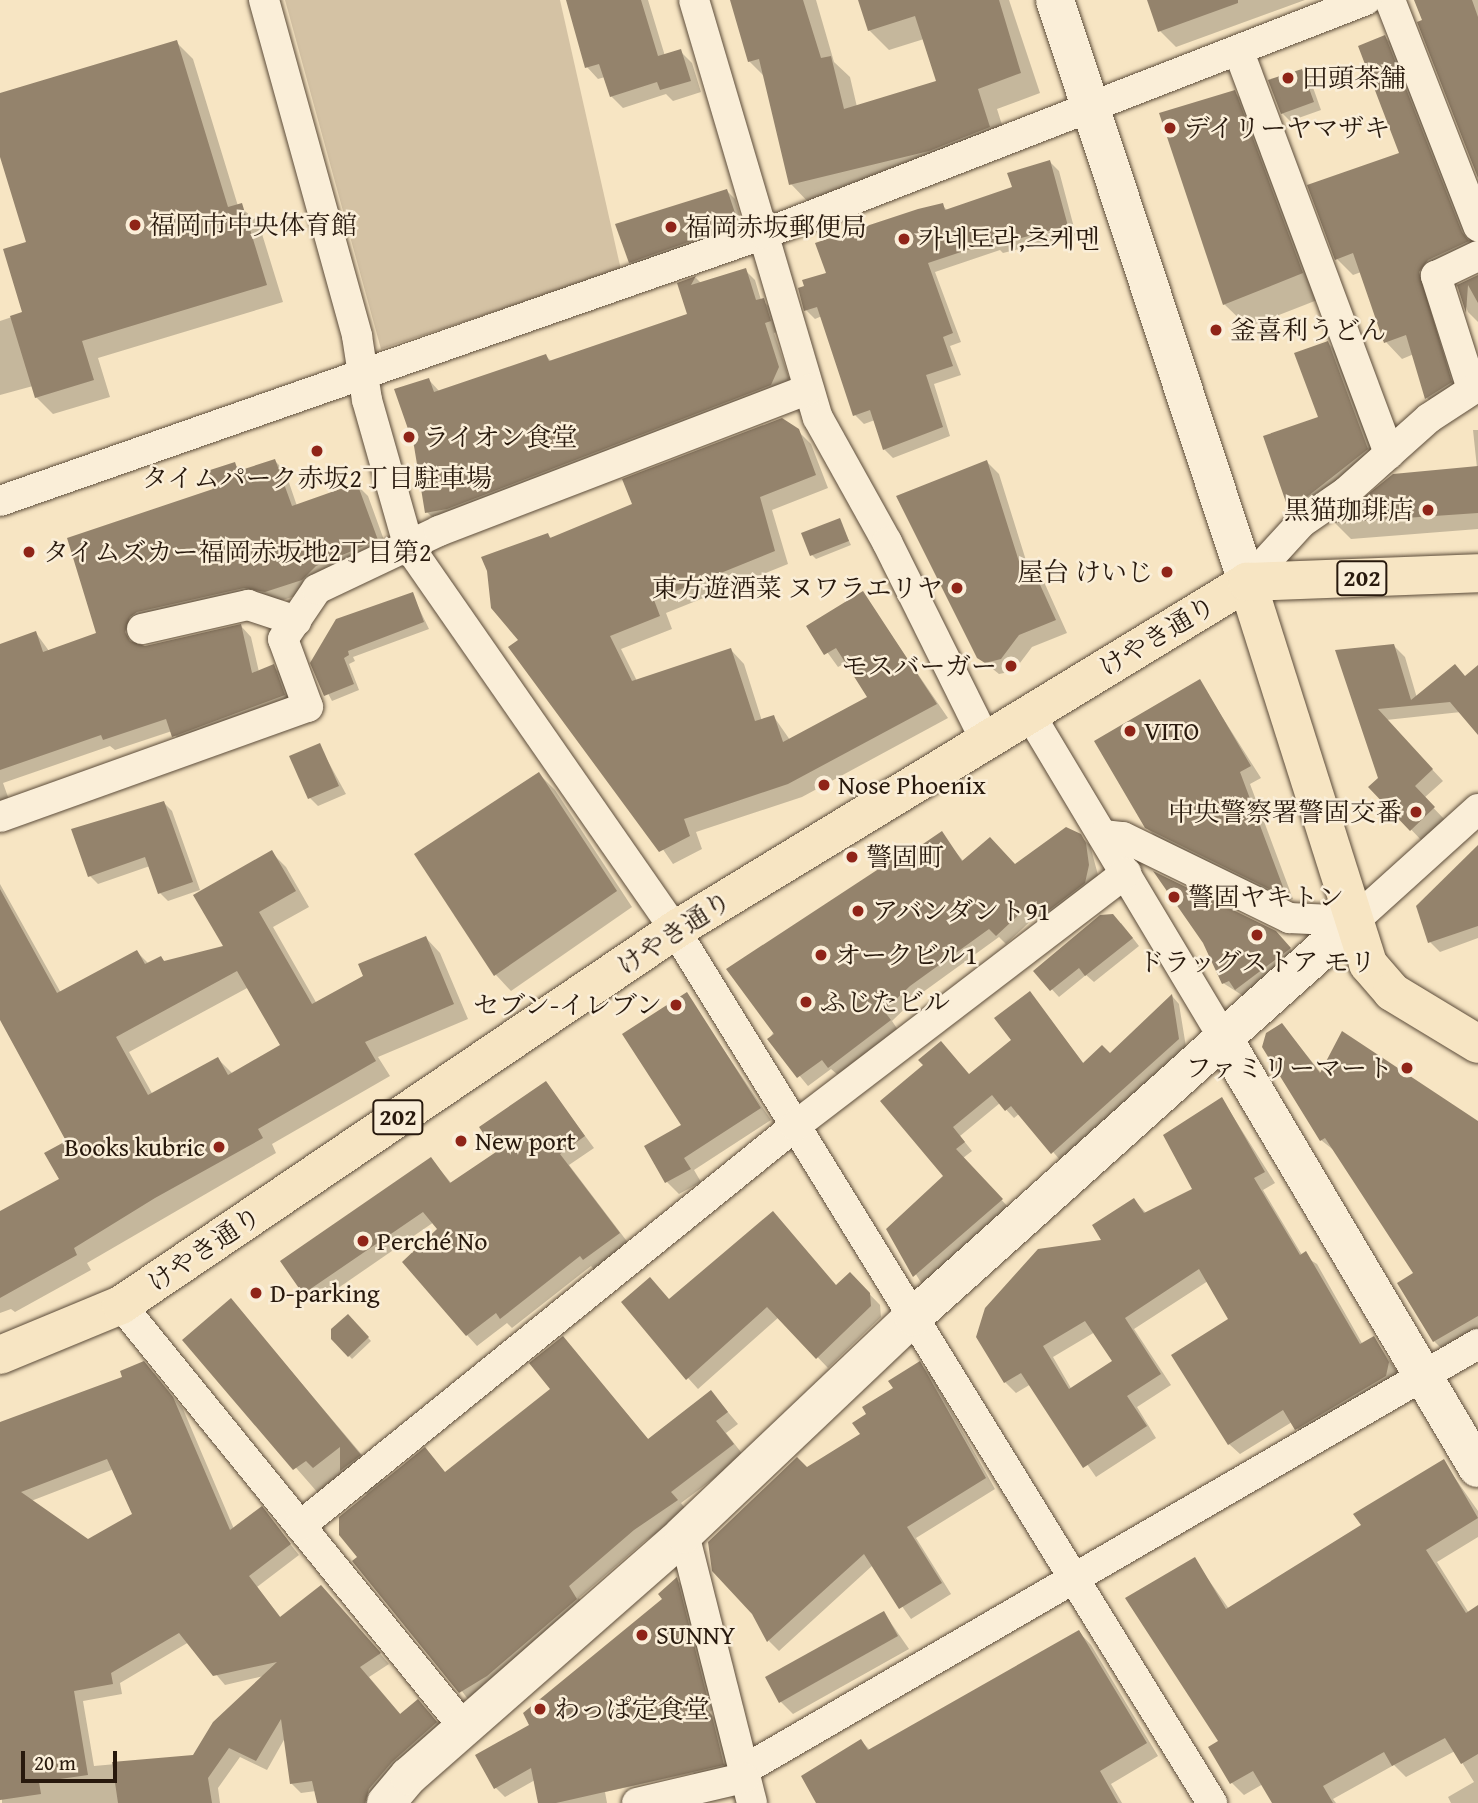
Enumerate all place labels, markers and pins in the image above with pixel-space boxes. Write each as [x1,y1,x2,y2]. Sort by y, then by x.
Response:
place label: 田頭茶舗 [1302,62,1406,94]
marker: 田頭茶舗 [1280,70,1296,86]
place label: デイリーヤマザキ [1184,112,1392,144]
marker: デイリーヤマザキ [1162,120,1178,136]
place label: 福岡市中央体育館 [149,209,357,241]
place label: 福岡赤坂郵便局 [685,211,867,243]
marker: 福岡市中央体育館 [127,217,143,233]
marker: 福岡赤坂郵便局 [663,219,679,235]
place label: 카네토라,츠케멘 [918,223,1100,255]
marker: 카네토라,츠케멘 [896,231,912,247]
place label: 釜喜利うどん [1230,314,1386,346]
marker: 釜喜利うどん [1208,322,1224,338]
place label: ライオン食堂 [423,421,579,453]
marker: ライオン食堂 [401,429,417,445]
marker: タイムパーク赤坂2丁目駐車場 [309,443,325,459]
place label: タイムパーク赤坂2丁目駐車場 [142,462,492,494]
place label: 黒猫珈琲店 [1284,494,1414,526]
marker: 黒猫珈琲店 [1420,502,1436,518]
place label: タイムズカー福岡赤坂地2丁目第2 [43,536,432,568]
marker: タイムズカー福岡赤坂地2丁目第2 [21,544,37,560]
place label: 屋台 けいじ [1017,556,1153,588]
marker: 屋台 けいじ [1159,564,1175,580]
place label: 東方遊酒菜 ヌワラエリヤ [651,572,943,604]
marker: 東方遊酒菜 ヌワラエリヤ [949,580,965,596]
place label: モスバーガー [841,650,997,682]
marker: モスバーガー [1003,658,1019,674]
place label: VITO [1144,715,1199,747]
marker: VITO [1122,723,1138,739]
place label: Nose Phoenix [838,769,986,801]
marker: Nose Phoenix [816,777,832,793]
place label: 中央警察署警固交番 [1168,796,1402,828]
marker: 中央警察署警固交番 [1408,804,1424,820]
place label: 警固町 [866,841,944,873]
marker: 警固町 [844,849,860,865]
place label: 警固ヤキトン [1188,881,1344,913]
marker: 警固ヤキトン [1166,889,1182,905]
place label: アバンダント91 [872,895,1053,927]
marker: アバンダント91 [850,903,866,919]
marker: ドラッグストア モリ [1249,927,1265,943]
place label: オークビル1 [835,939,978,971]
place label: ドラッグストア モリ [1137,946,1377,978]
marker: オークビル1 [813,947,829,963]
place label: ふじたビル [820,986,950,1018]
place label: セブン-イレブン [471,989,662,1021]
marker: ふじたビル [798,994,814,1010]
marker: セブン-イレブン [668,997,684,1013]
place label: ファミリーマート [1185,1052,1393,1084]
marker: ファミリーマート [1399,1060,1415,1076]
place label: New port [475,1125,576,1157]
place label: Books kubric [64,1131,205,1163]
marker: New port [453,1133,469,1149]
marker: Books kubric [211,1139,227,1155]
place label: Perché No [377,1225,487,1257]
marker: Perché No [355,1233,371,1249]
place label: D-parking [270,1277,380,1309]
marker: D-parking [248,1285,264,1301]
place label: SUNNY [656,1619,735,1651]
marker: SUNNY [634,1627,650,1643]
place label: わっぱ定食堂 [554,1693,710,1725]
marker: わっぱ定食堂 [532,1701,548,1717]

